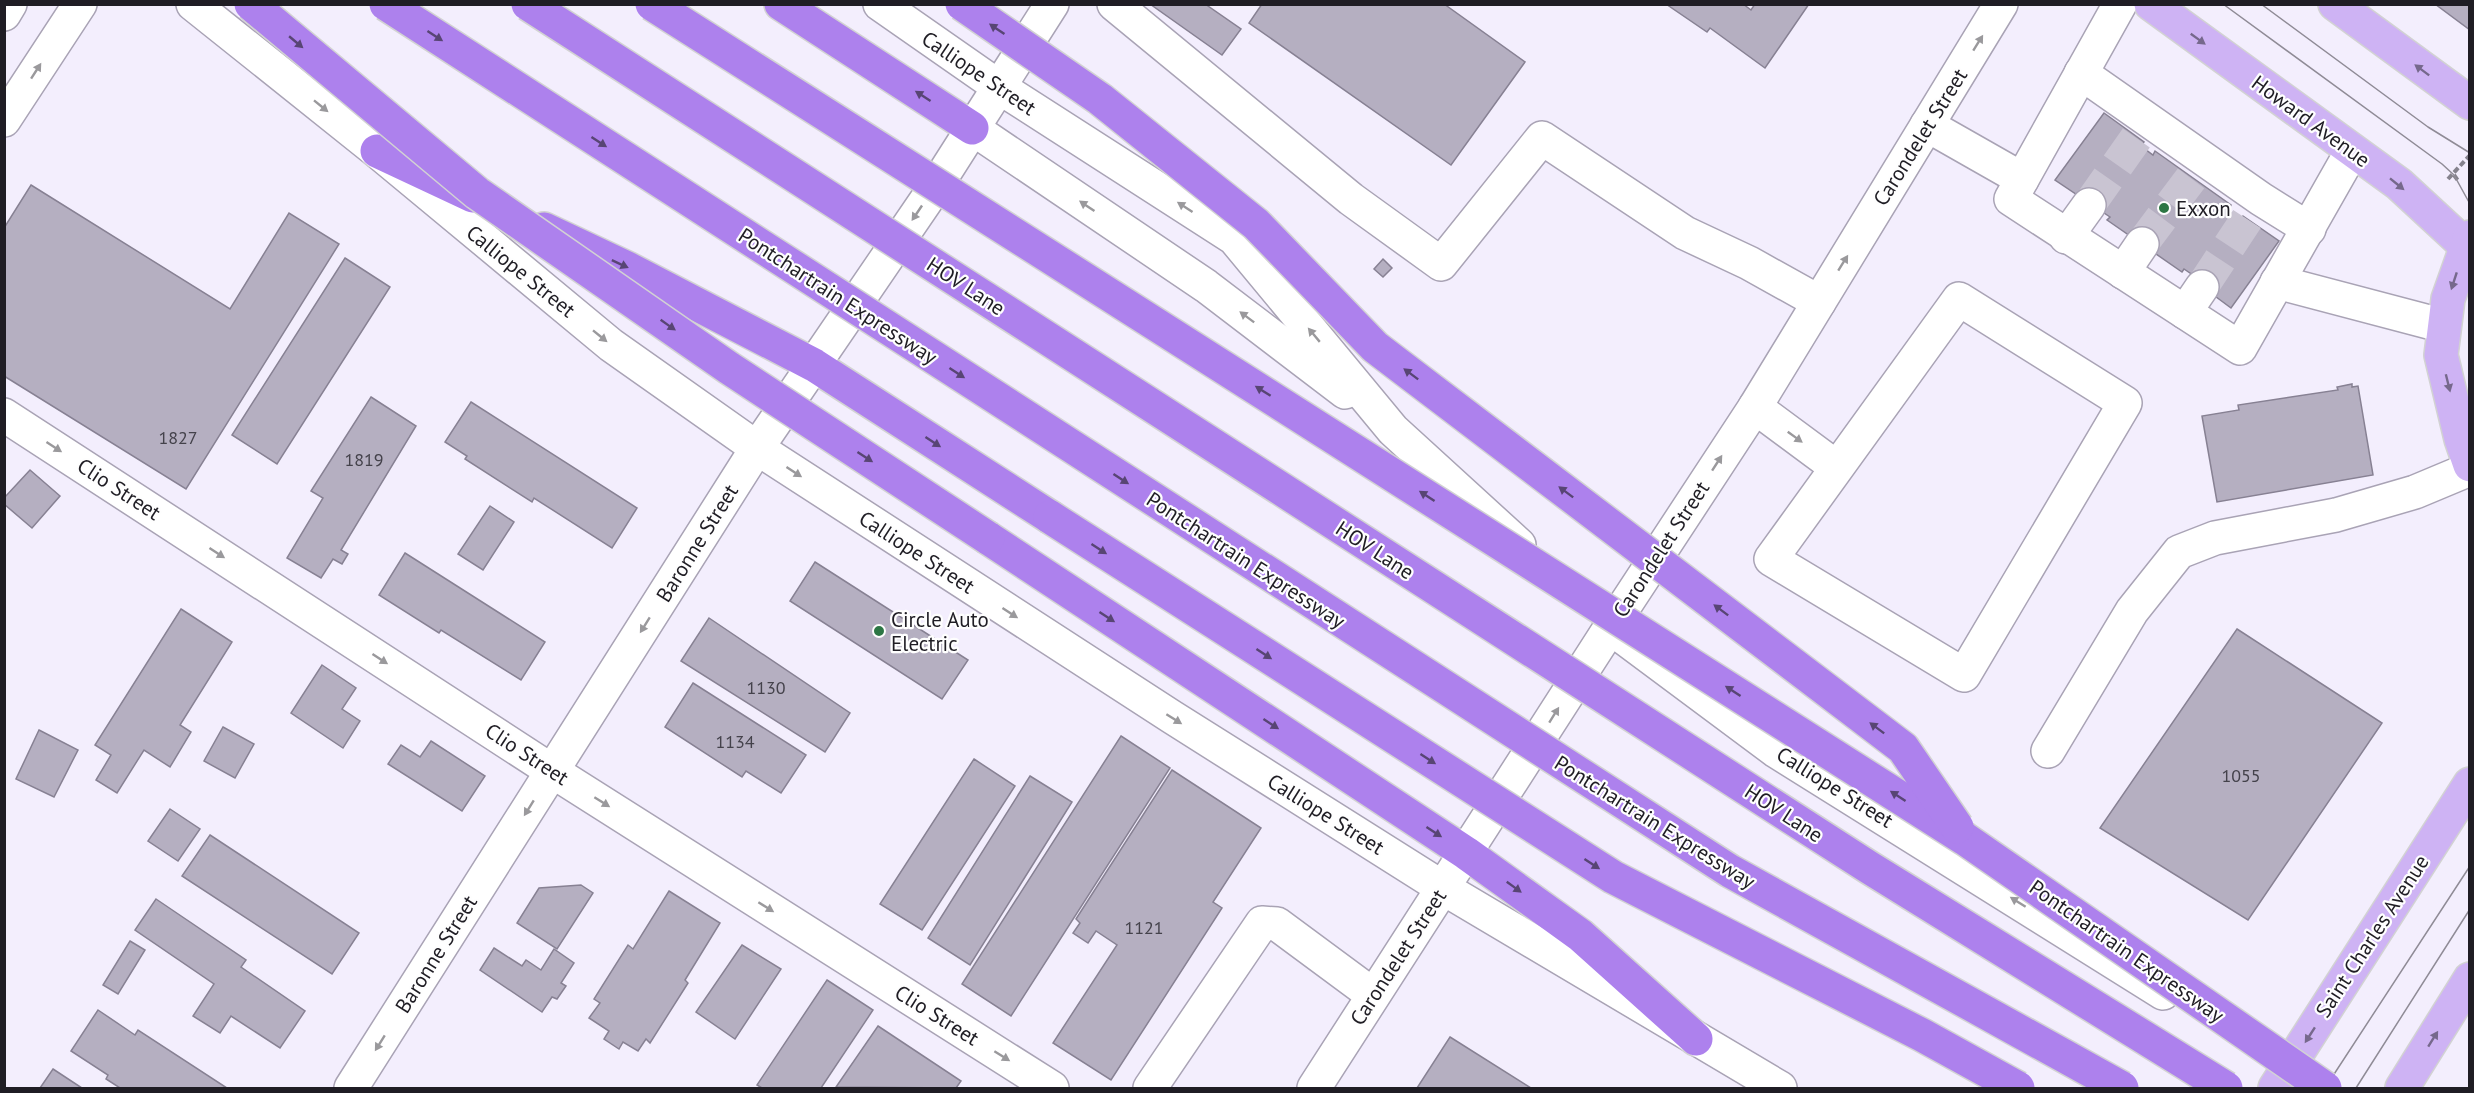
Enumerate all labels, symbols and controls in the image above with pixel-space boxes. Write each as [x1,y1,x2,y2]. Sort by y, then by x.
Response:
one-way arrow [990,23,1006,35]
street label: Calliope Street [917,25,1041,121]
one-way arrow [427,31,443,42]
one-way arrow [2190,33,2206,45]
one-way arrow [288,35,303,48]
one-way arrow [1972,35,1983,51]
one-way arrow [31,63,42,79]
street label: Carondelet Street [1867,63,1973,211]
one-way arrow [2414,64,2429,76]
street label: Howard Avenue [2246,69,2376,173]
one-way arrow [914,91,931,102]
one-way arrow [313,100,329,113]
one-way arrow [590,136,606,148]
one-way arrow [2389,177,2405,190]
place label: Exxon [2176,195,2231,222]
one-way arrow [1079,201,1095,212]
one-way arrow [1176,201,1193,212]
marker: Exxon [2157,201,2171,215]
one-way arrow [912,204,923,221]
street label: Calliope Street [461,219,581,323]
street label: Pontchartrain Expressway [733,222,943,371]
street label: HOV Lane [922,251,1010,321]
one-way arrow [1837,255,1848,271]
one-way arrow [612,260,629,269]
one-way arrow [2449,272,2458,290]
one-way arrow [1239,312,1254,324]
one-way arrow [659,319,675,331]
one-way arrow [1308,327,1321,343]
one-way arrow [592,329,608,342]
one-way arrow [948,367,964,379]
one-way arrow [1403,368,1419,380]
one-way arrow [2443,374,2453,393]
one-way arrow [1254,386,1271,397]
house number: 1827 [158,426,198,449]
one-way arrow [1787,431,1803,443]
one-way arrow [925,436,941,448]
one-way arrow [45,441,62,452]
house number: 1819 [344,448,384,471]
street label: Clio Street [72,452,166,526]
one-way arrow [856,452,873,463]
one-way arrow [1712,455,1723,472]
one-way arrow [786,466,802,477]
one-way arrow [1112,473,1129,484]
street label: Carondelet Street [1607,476,1715,622]
street label: Baronne Street [650,479,744,607]
street label: Pontchartrain Expressway [1141,486,1351,635]
one-way arrow [1559,487,1574,499]
one-way arrow [1419,491,1435,502]
street label: Calliope Street [854,505,980,599]
street label: HOV Lane [1331,515,1419,585]
one-way arrow [1091,543,1107,554]
one-way arrow [209,547,225,558]
one-way arrow [1714,605,1729,617]
place label: Circle Auto Electric [891,606,989,657]
one-way arrow [1002,607,1018,618]
one-way arrow [1099,611,1115,622]
one-way arrow [639,617,650,633]
marker: Circle Auto Electric [872,624,886,638]
one-way arrow [1256,648,1272,659]
one-way arrow [372,654,389,665]
house number: 1130 [746,676,786,699]
one-way arrow [1725,686,1741,697]
one-way arrow [1548,707,1559,723]
one-way arrow [1165,713,1182,724]
street label: Clio Street [480,717,574,791]
one-way arrow [1262,719,1279,730]
one-way arrow [1869,723,1884,735]
house number: 1134 [715,730,755,753]
street label: Calliope Street [1772,740,1898,834]
street label: Pontchartrain Expressway [1550,749,1761,895]
one-way arrow [1420,753,1436,764]
house number: 1055 [2221,764,2261,787]
street label: Calliope Street [1263,767,1389,861]
street label: HOV Lane [1740,778,1828,848]
one-way arrow [1890,791,1906,802]
one-way arrow [593,797,610,808]
one-way arrow [523,799,535,815]
one-way arrow [1425,826,1442,837]
street label: Saint Charles Avenue [2309,850,2435,1022]
one-way arrow [1584,858,1601,869]
street label: Pontchartrain Expressway [2024,873,2230,1029]
one-way arrow [1505,881,1521,893]
street label: Carondelet Street [1344,884,1452,1030]
street label: Baronne Street [389,890,483,1018]
one-way arrow [2010,897,2026,908]
one-way arrow [758,901,774,912]
house number: 1121 [1124,916,1164,939]
street label: Clio Street [890,979,984,1051]
one-way arrow [2304,1027,2315,1043]
one-way arrow [2427,1031,2438,1047]
one-way arrow [374,1035,385,1051]
one-way arrow [994,1051,1010,1062]

